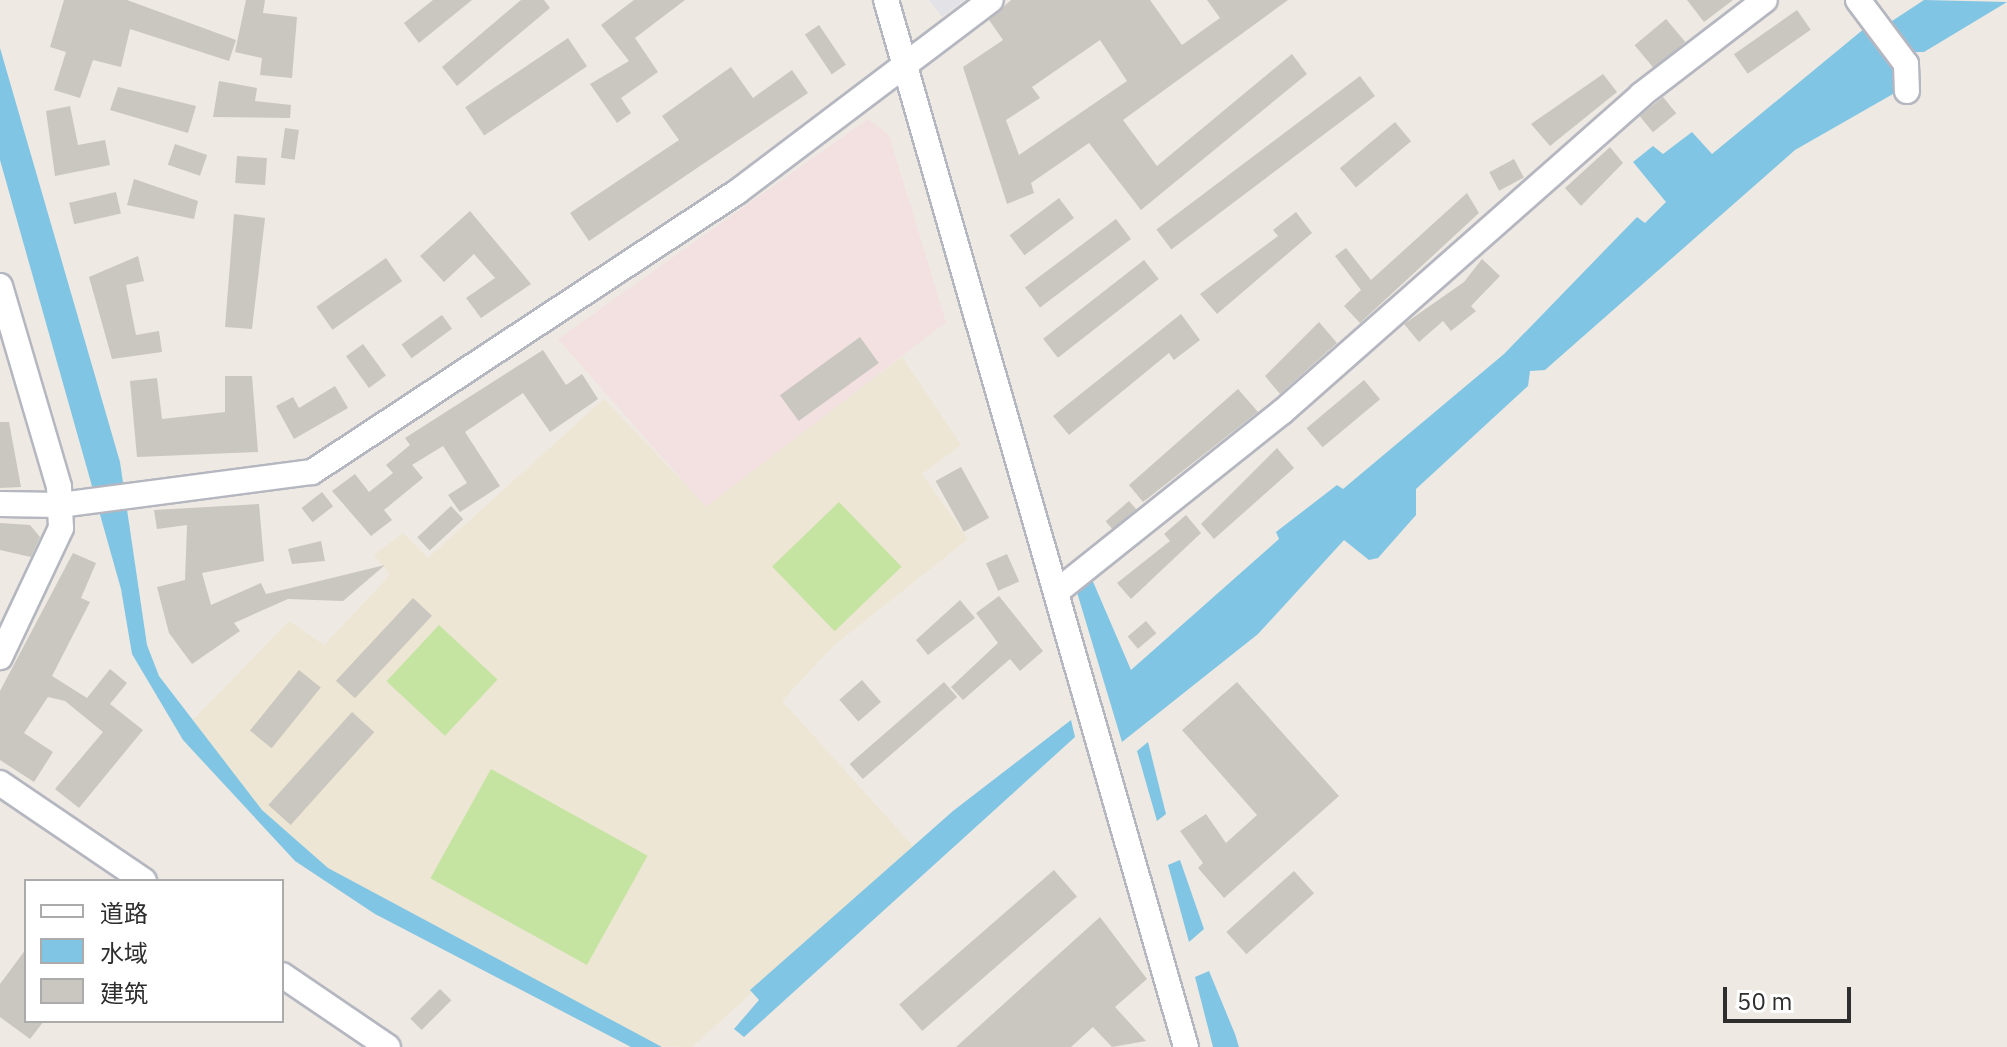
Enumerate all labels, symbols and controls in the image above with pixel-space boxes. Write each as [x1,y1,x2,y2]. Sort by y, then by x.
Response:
legend [24,879,284,1023]
text: 道路 [100,897,148,929]
text: 水域 [100,937,148,969]
scale bar [1727,971,1855,1021]
text: 建筑 [100,977,148,1009]
text: 50 m [1737,985,1792,1017]

